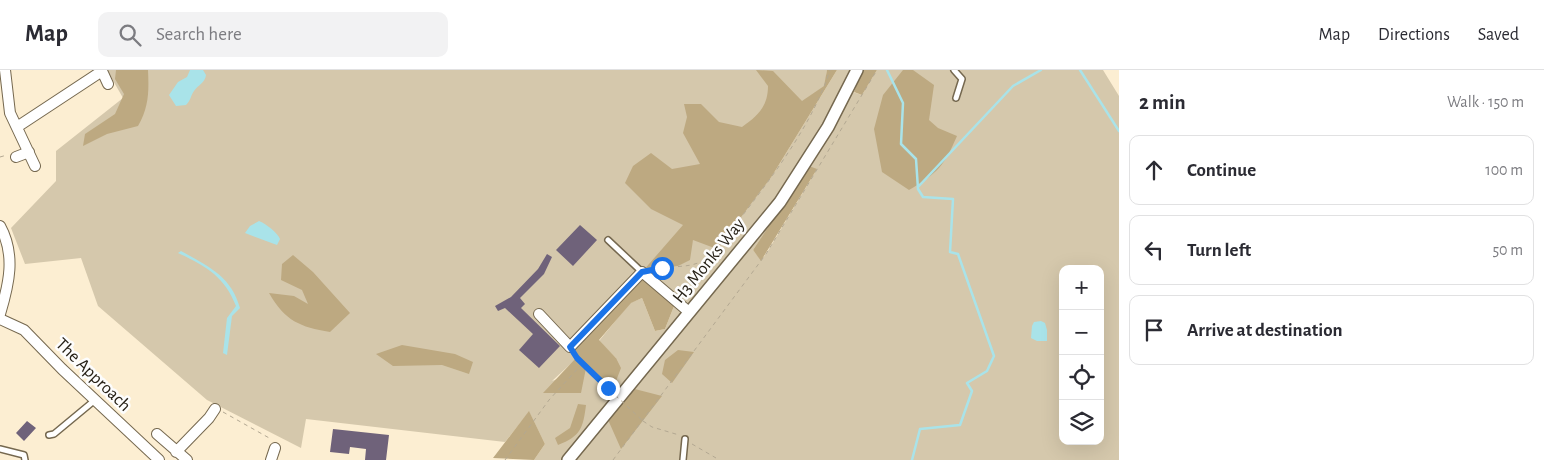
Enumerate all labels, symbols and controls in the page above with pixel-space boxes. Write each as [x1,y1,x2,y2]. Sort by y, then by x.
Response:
search box [98,12,448,57]
icon: search [116,21,144,49]
text: Map [25,22,68,46]
text: Search here [156,25,242,44]
text: Map [1319,26,1350,44]
text: Directions [1378,26,1450,44]
text: Saved [1478,26,1519,44]
text: 2 min [1139,92,1186,113]
text: Walk · 150 m [1447,94,1524,110]
icon: ahead [1140,156,1168,184]
text: Continue [1187,161,1256,180]
text: 100 m [1485,162,1523,178]
street label: H3 Monks Way [670,215,749,307]
icon: left [1140,236,1168,264]
text: Turn left [1187,241,1251,260]
text: 50 m [1492,242,1523,258]
route start [651,257,674,280]
map controls [1059,265,1104,445]
button: + [1059,265,1104,310]
button: − [1059,310,1104,355]
icon: arrive [1140,316,1168,344]
text: Arrive at destination [1187,321,1343,340]
street label: The Approach [52,335,134,415]
button: locate [1059,355,1104,400]
route end [597,377,620,400]
button: layers [1059,400,1104,445]

